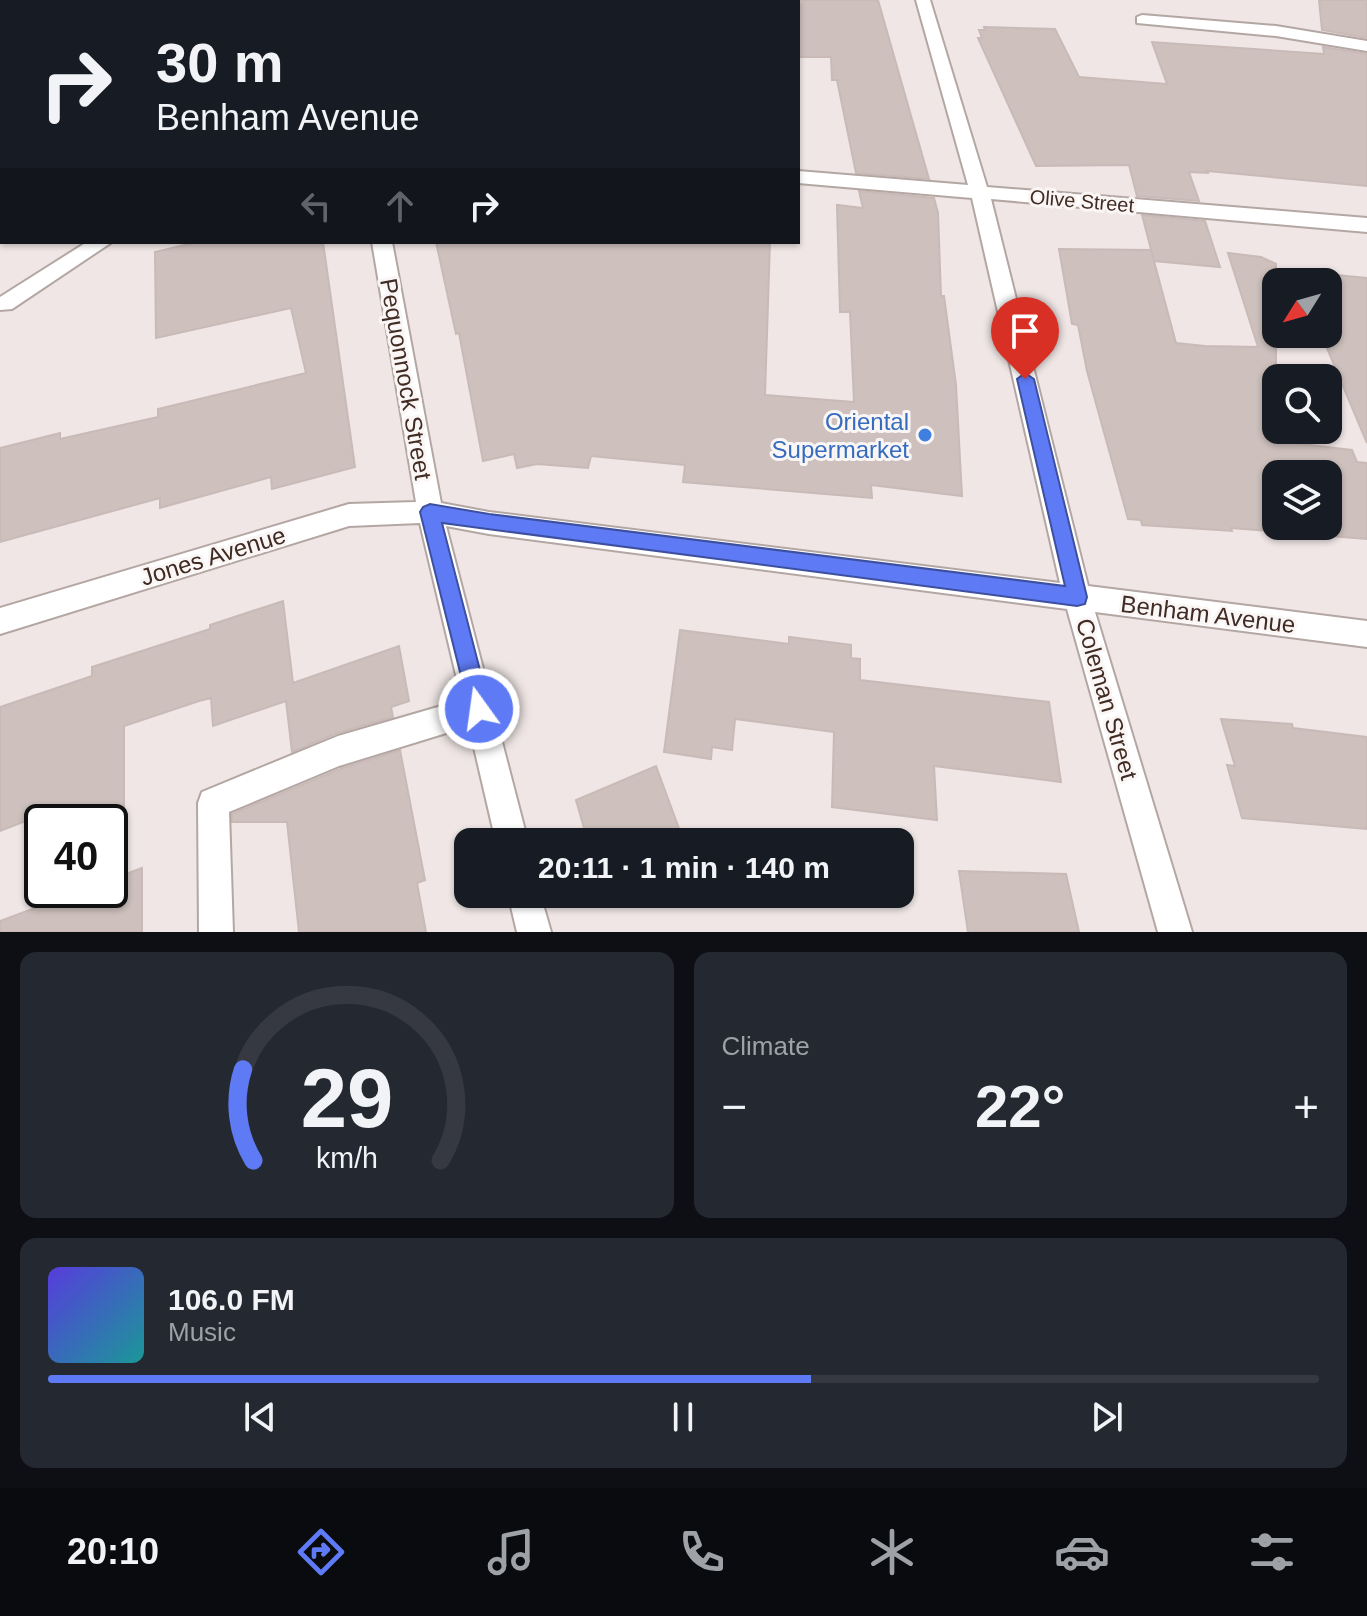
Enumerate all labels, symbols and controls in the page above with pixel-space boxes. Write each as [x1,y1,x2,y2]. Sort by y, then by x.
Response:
text: 30 m [156,31,284,94]
icon: right [24,32,128,136]
text: Benham Avenue [156,97,420,138]
icon: left [294,184,338,228]
icon: ahead [378,184,422,228]
icon: right [462,184,506,228]
street label: Olive Street [1029,185,1135,217]
north arrow [1262,268,1342,348]
map controls [1262,268,1342,540]
street label: Pequonnock Street [375,276,437,482]
pin [991,297,1059,379]
icon: arrive [1003,309,1047,353]
button: search [1262,364,1342,444]
place label: Oriental Supermarket [772,408,909,463]
marker: Oriental Supermarket [916,426,934,444]
button: layers [1262,460,1342,540]
street label: Jones Avenue [137,521,289,591]
street label: Benham Avenue [1119,590,1297,638]
street label: Coleman Street [1071,615,1143,783]
position arrow [437,667,521,751]
speed limit sign: 40 [24,804,128,908]
text: 20:11 · 1 min · 140 m [538,851,830,884]
text: Climate [722,1031,810,1061]
text: 29 [300,1052,393,1145]
text: 22° [975,1073,1066,1140]
text: − [722,1082,747,1131]
text: + [1293,1082,1319,1131]
text: km/h [316,1142,378,1174]
text: 106.0 FM [168,1283,295,1316]
text: Music [168,1317,236,1347]
icon: previous [238,1395,282,1439]
icon: pause [661,1395,705,1439]
icon: next [1085,1395,1129,1439]
icon: directions [293,1524,349,1580]
icon: music [483,1524,539,1580]
icon: phone [674,1524,730,1580]
icon: climate [864,1524,920,1580]
icon: car [1054,1524,1110,1580]
icon: filters [1244,1524,1300,1580]
text: 20:10 [67,1531,159,1572]

